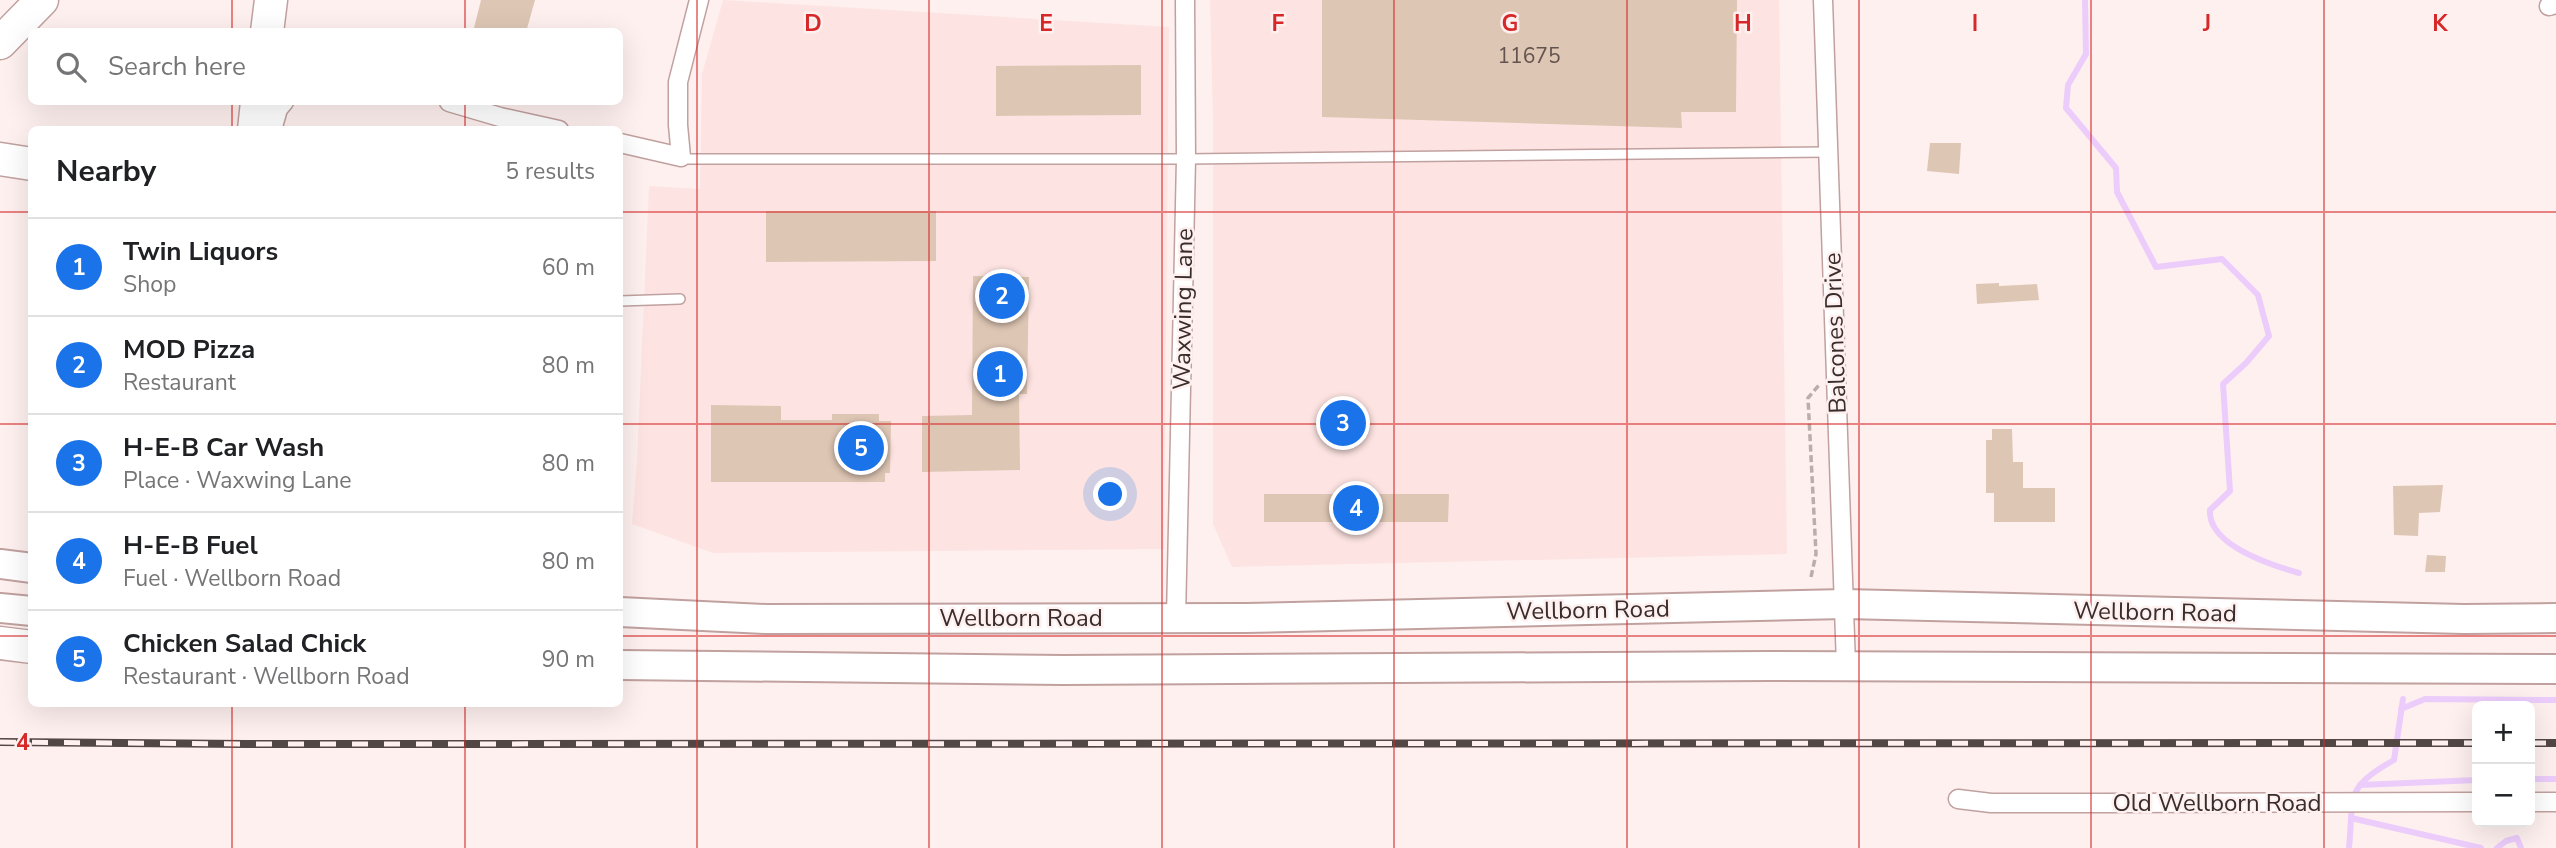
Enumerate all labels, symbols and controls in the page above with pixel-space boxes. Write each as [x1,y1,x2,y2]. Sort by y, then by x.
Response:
text: D [804,8,822,39]
text: E [1039,8,1053,39]
text: F [1272,8,1285,39]
text: G [1502,8,1518,39]
text: H [1734,8,1752,39]
text: I [1972,8,1978,39]
text: J [2202,8,2211,39]
text: K [2432,8,2448,39]
search box [28,28,623,105]
house number: 11675 [1498,42,1561,70]
icon: search [52,48,90,86]
text: Search here [108,49,246,84]
text: Nearby [56,151,156,192]
text: 5 results [505,156,595,187]
street label: Waxwing Lane [1166,228,1200,390]
text: Twin Liquors [123,234,278,269]
text: 1 [72,252,86,283]
text: 60 m [542,252,595,283]
street label: Balcones Drive [1816,252,1854,414]
text: Shop [123,269,176,300]
pin: 2 [979,270,1025,322]
text: MOD Pizza [123,332,255,367]
pin: 1 [977,348,1023,400]
text: 2 [72,350,86,381]
text: 80 m [542,350,595,381]
text: Restaurant [123,367,236,398]
pin: 3 [1320,397,1366,449]
pin: 5 [838,422,884,474]
text: H-E-B Car Wash [123,430,324,465]
text: 3 [72,448,86,479]
text: 80 m [542,448,595,479]
text: Place · Waxwing Lane [123,465,351,496]
your location [1093,477,1127,511]
pin: 4 [1333,482,1379,534]
text: H-E-B Fuel [123,528,258,563]
text: 4 [72,546,86,577]
text: 80 m [542,546,595,577]
text: Fuel · Wellborn Road [123,563,341,594]
street label: Wellborn Road [1506,593,1670,627]
street label: Wellborn Road [2073,595,2237,629]
street label: Wellborn Road [939,602,1103,634]
text: Chicken Salad Chick [123,626,366,661]
text: 5 [72,644,86,675]
text: 90 m [542,644,595,675]
text: Restaurant · Wellborn Road [123,661,410,692]
map controls [2472,701,2535,827]
button: + [2472,701,2535,764]
text: 4 [16,727,30,758]
button: − [2472,764,2535,827]
street label: Old Wellborn Road [2112,787,2322,819]

